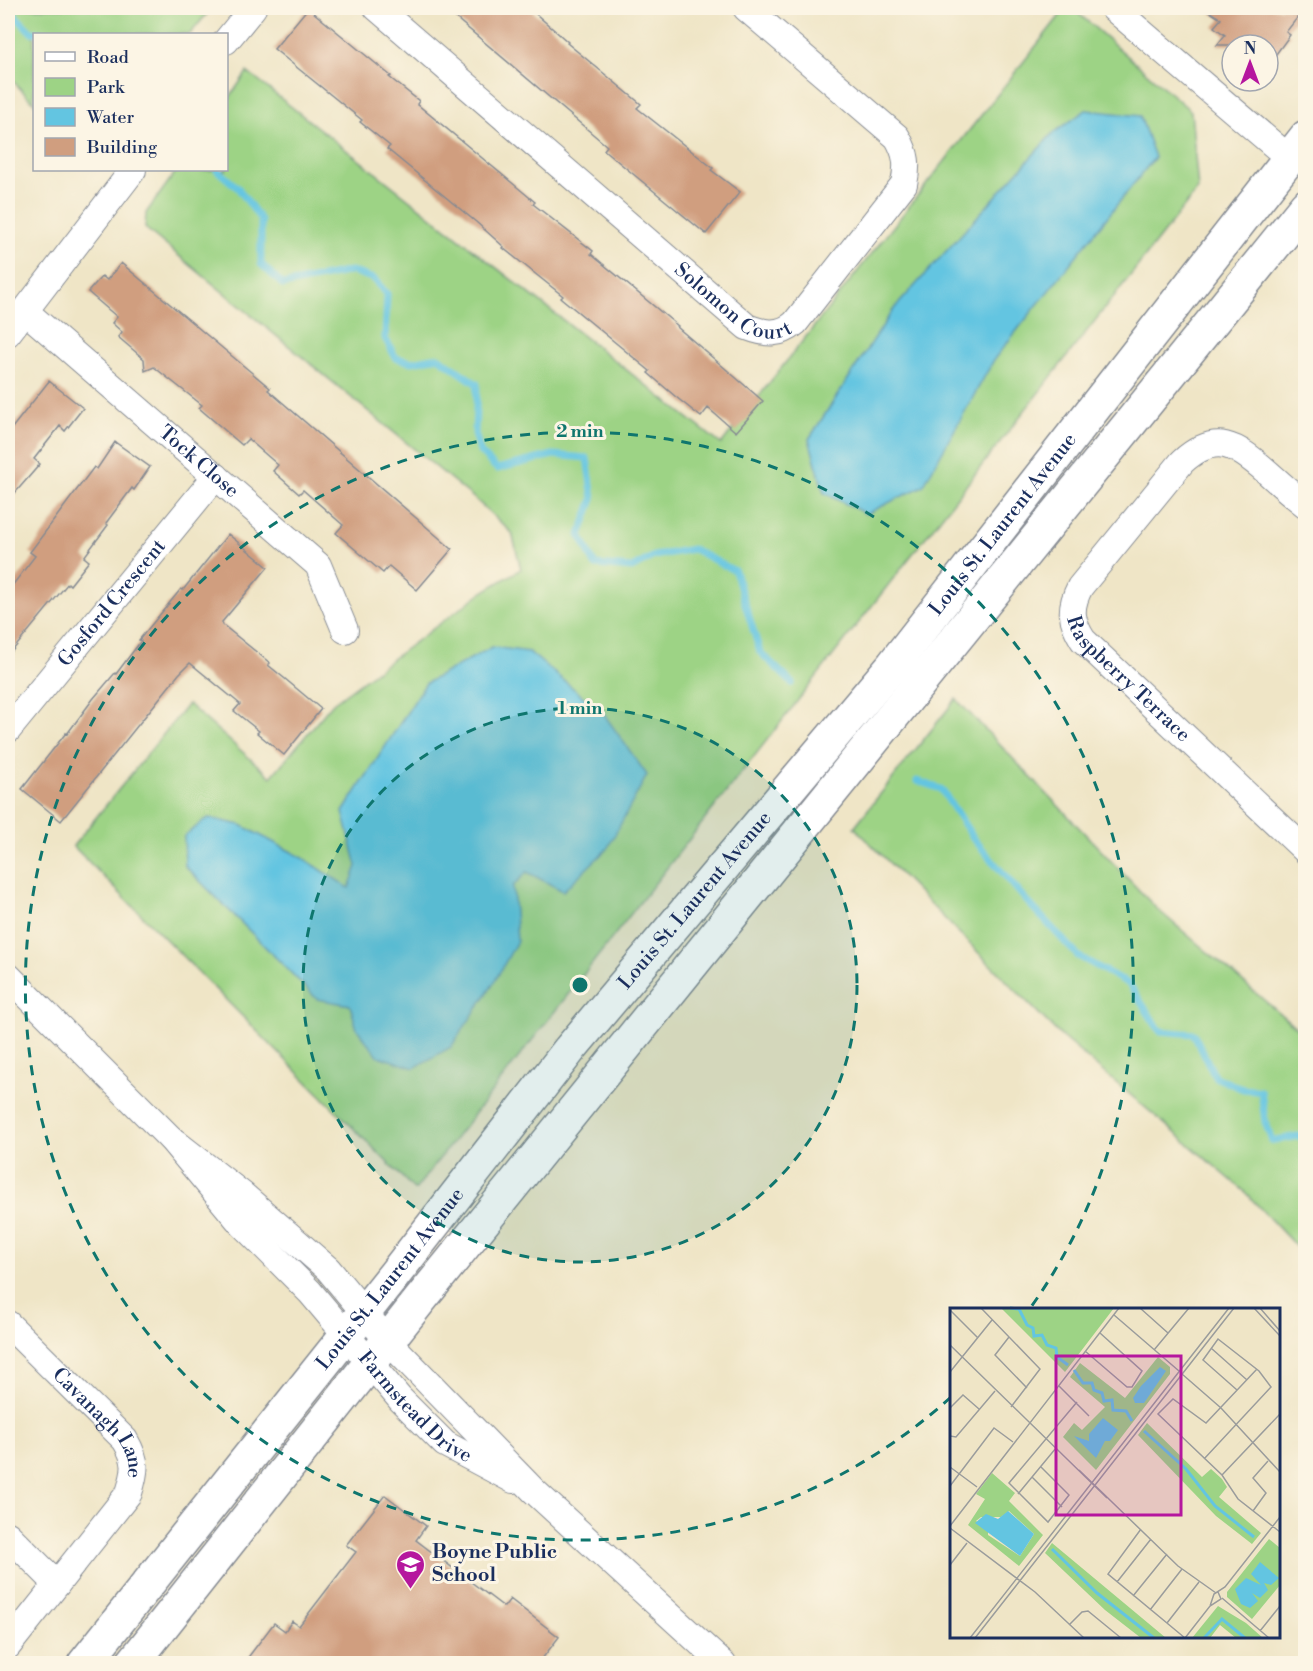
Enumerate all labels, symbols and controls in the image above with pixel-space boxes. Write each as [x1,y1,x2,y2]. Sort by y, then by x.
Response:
legend [33,33,228,171]
north arrow [1220,33,1280,93]
text: N [1244,39,1257,59]
text: Road [87,46,130,69]
text: Park [87,76,126,99]
text: Water [86,106,135,129]
text: Building [86,136,158,159]
street label: Solomon Court [669,257,796,345]
street label: Tock Close [154,420,244,503]
text: 2 min [556,420,604,443]
street label: Louis St. Laurent Avenue [924,428,1082,621]
street label: Gosford Crescent [52,534,171,672]
street label: Raspberry Terrace [1061,613,1196,747]
text: 1 min [558,697,602,720]
street label: Louis St. Laurent Avenue [613,806,777,995]
centre of rings [570,975,590,995]
street label: Louis St. Laurent Avenue [311,1183,470,1375]
inset map [950,1308,1280,1638]
street label: Farmstead Drive [353,1346,476,1468]
street label: Cavanagh Lane [47,1362,147,1480]
place label: Boyne Public School [432,1540,557,1588]
school or university icon: Boyne Public School [395,1548,427,1590]

